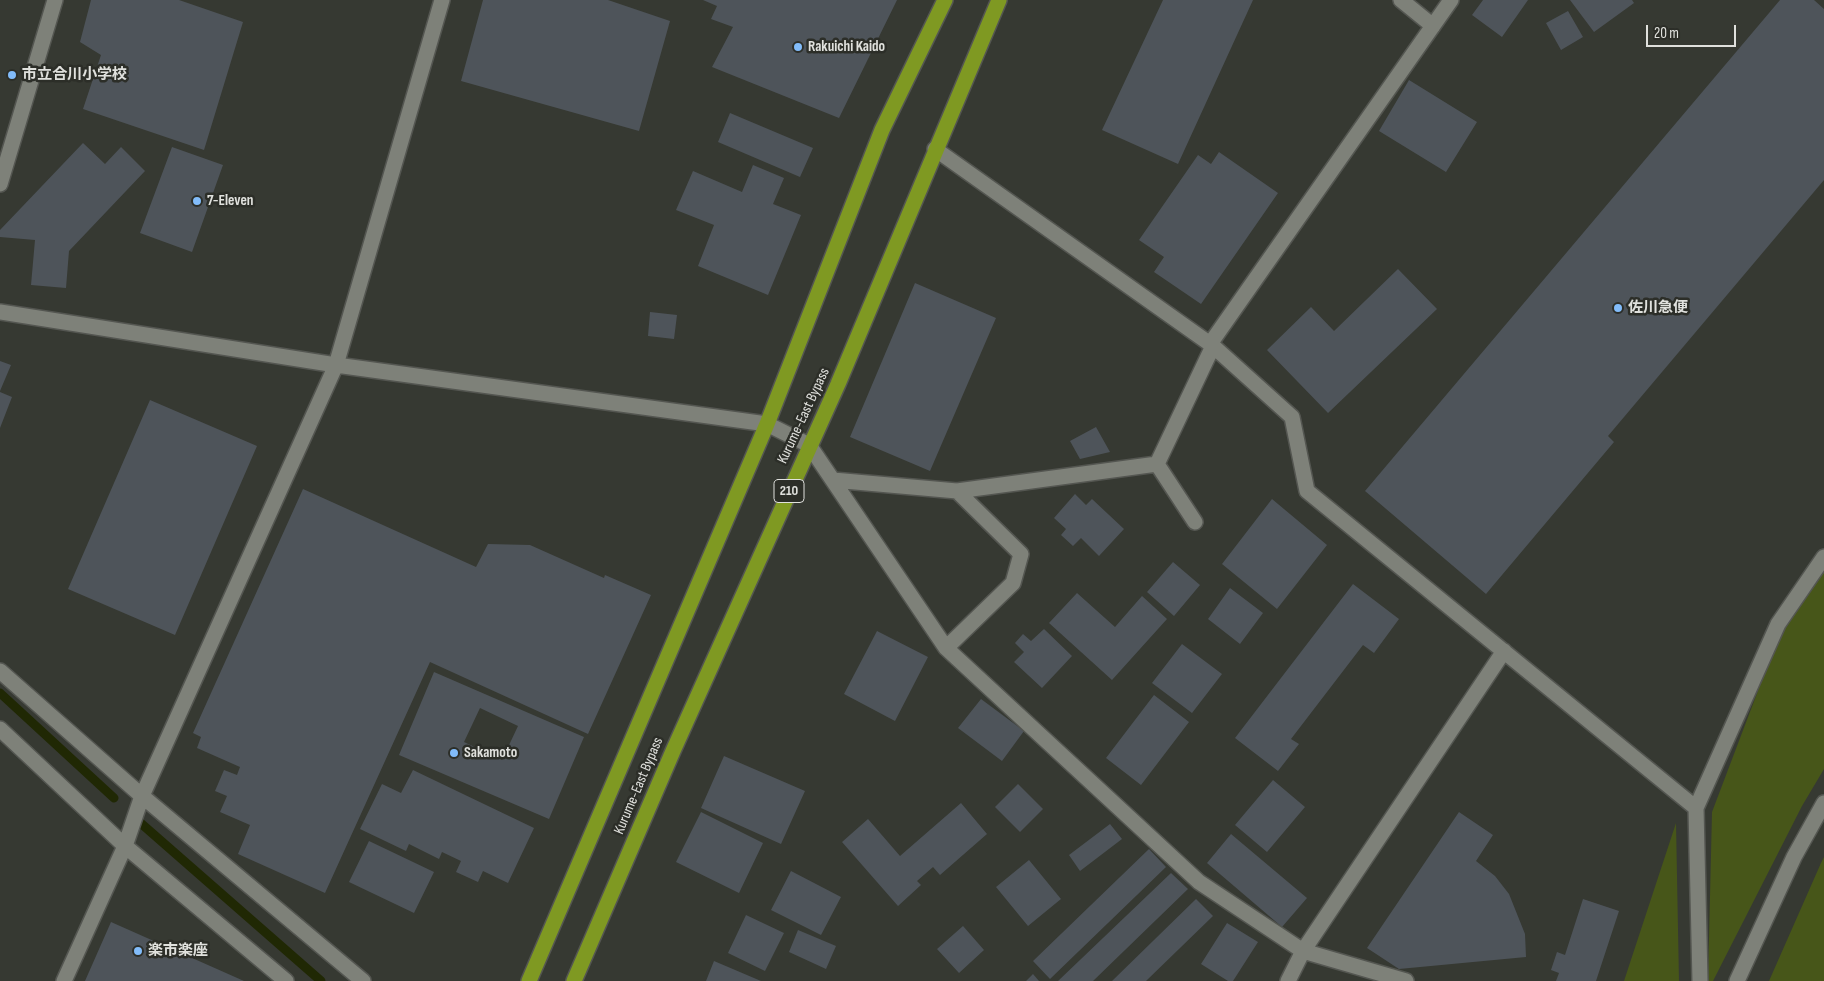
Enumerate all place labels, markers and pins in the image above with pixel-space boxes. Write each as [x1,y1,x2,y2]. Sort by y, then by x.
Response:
place label: Rakuichi Kaido [808,38,885,56]
marker: Rakuichi Kaido [792,41,804,53]
place label: 市立合川小学校 [22,66,127,84]
marker: 市立合川小学校 [6,69,18,81]
place label: 7-Eleven [207,192,254,210]
marker: 7-Eleven [191,195,203,207]
place label: 佐川急便 [1628,299,1688,317]
marker: 佐川急便 [1612,302,1624,314]
place label: Sakamoto [464,744,517,762]
marker: Sakamoto [448,747,460,759]
place label: 楽市楽座 [148,942,208,960]
marker: 楽市楽座 [132,945,144,957]

